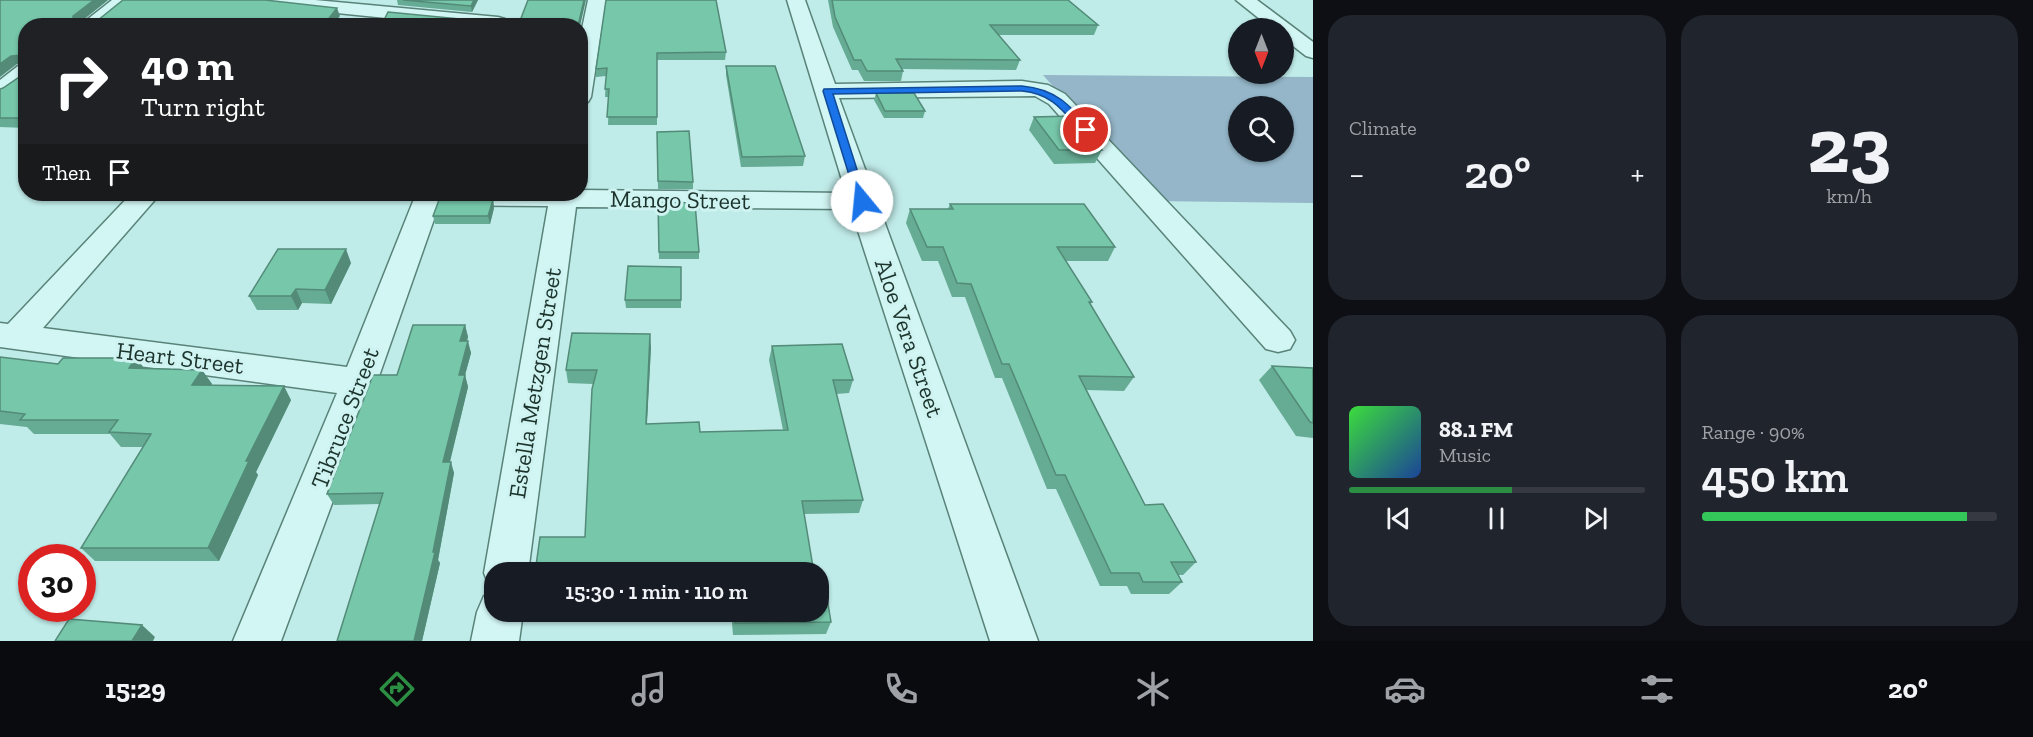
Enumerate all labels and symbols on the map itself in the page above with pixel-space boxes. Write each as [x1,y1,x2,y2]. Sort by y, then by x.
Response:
north arrow [1228,18,1294,84]
pin [1060,104,1111,155]
position arrow [830,169,894,233]
street label: Mango Street [610,184,751,215]
street label: Aloe Vera Street [869,255,950,421]
street label: Estella Metzgen Street [502,265,567,500]
street label: Heart Street [115,335,245,380]
street label: Tibruce Street [304,343,385,493]
speed limit sign: 30 [18,544,96,622]

